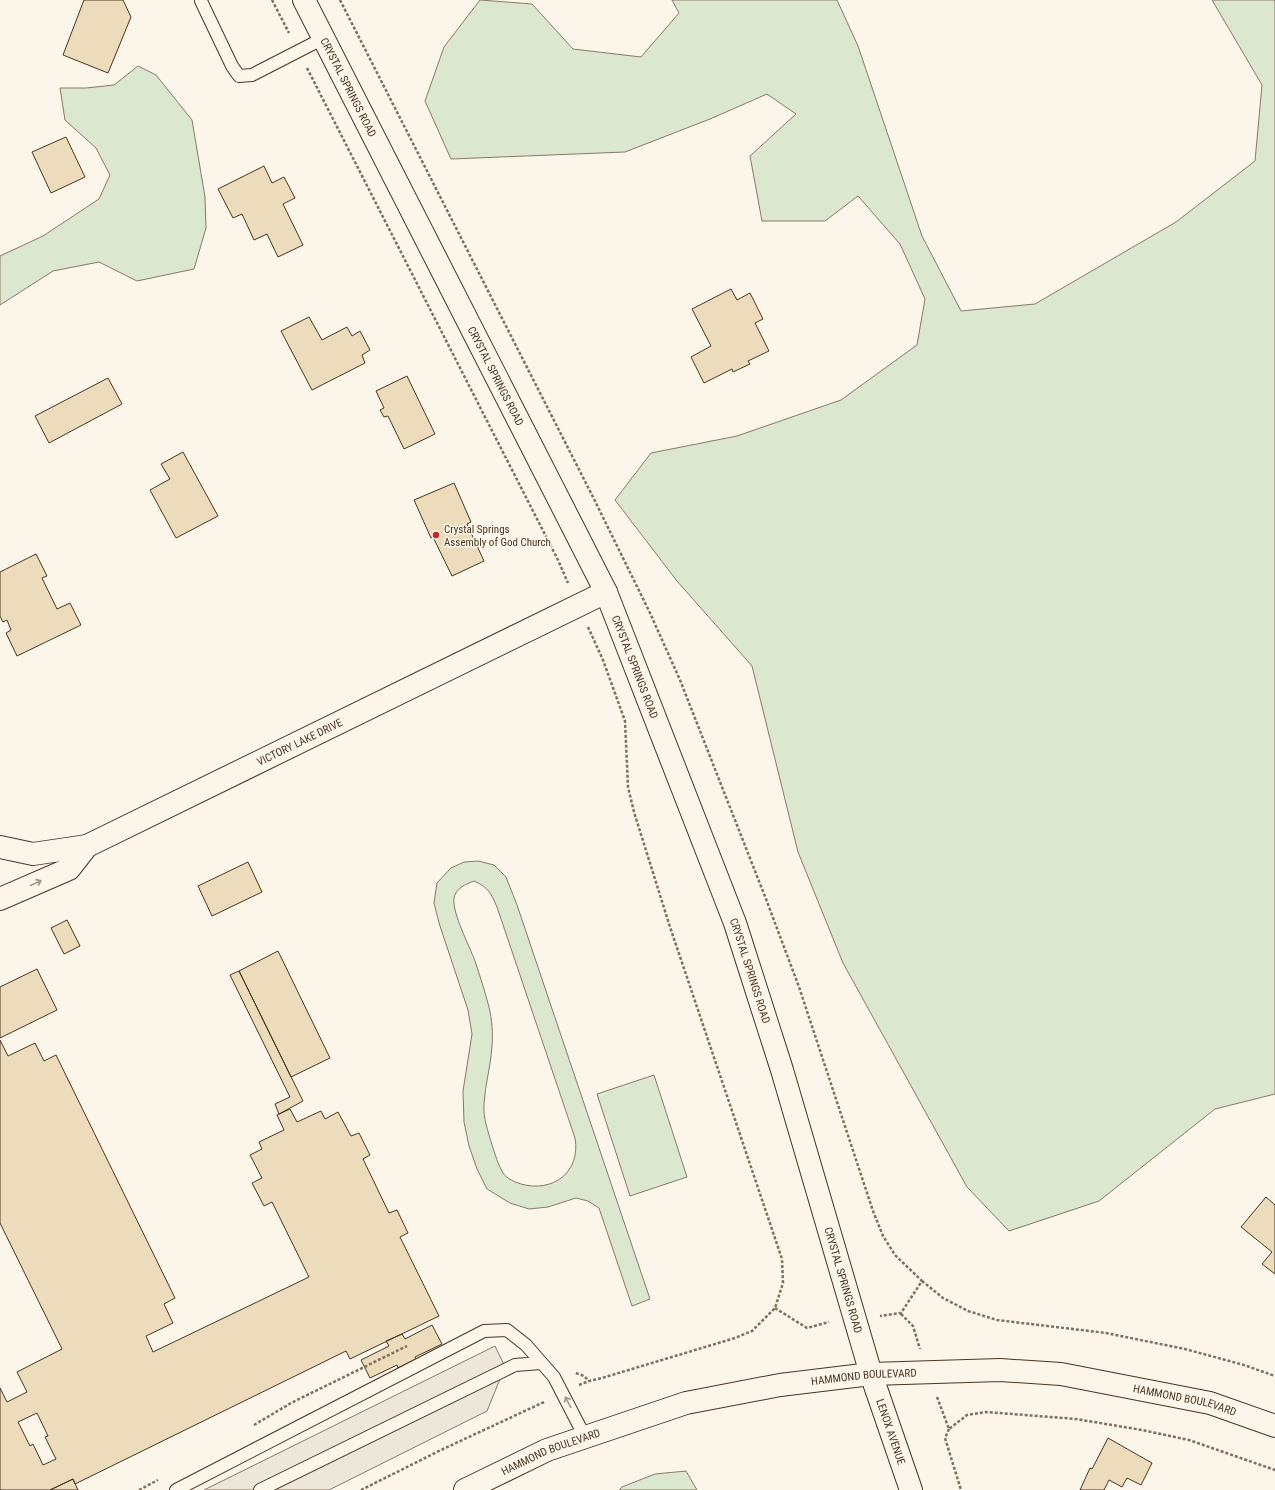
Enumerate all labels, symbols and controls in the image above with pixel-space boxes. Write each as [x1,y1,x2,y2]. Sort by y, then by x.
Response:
street label: CRYSTAL SPRINGS ROAD [317,36,379,139]
street label: CRYSTAL SPRINGS ROAD [465,324,526,428]
place label: Crystal Springs Assembly of God Church [444,523,551,549]
marker: Crystal Springs Assembly of God Church [431,530,441,540]
street label: CRYSTAL SPRINGS ROAD [609,614,661,721]
street label: VICTORY LAKE DRIVE [255,716,345,769]
one-way arrow [29,879,41,887]
street label: CRYSTAL SPRINGS ROAD [727,916,773,1025]
street label: CRYSTAL SPRINGS ROAD [821,1226,865,1335]
street label: HAMMOND BOULEVARD [810,1367,917,1388]
street label: HAMMOND BOULEVARD [1132,1382,1238,1419]
one-way arrow [563,1397,571,1409]
street label: LENOX AVENUE [873,1397,908,1467]
street label: HAMMOND BOULEVARD [499,1426,602,1478]

